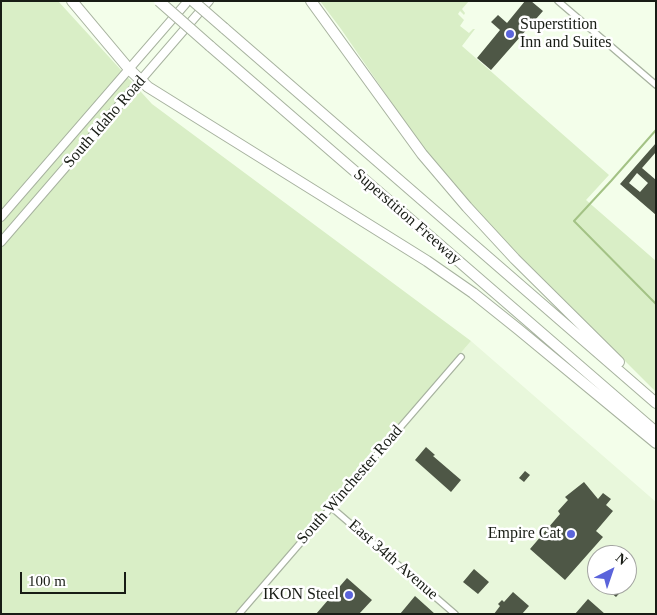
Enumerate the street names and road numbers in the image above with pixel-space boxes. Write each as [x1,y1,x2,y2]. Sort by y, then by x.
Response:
street label: South Idaho Road [60,72,150,172]
street label: Superstition Freeway [349,165,465,269]
street label: South Winchester Road [293,422,407,548]
street label: East 34th Avenue [344,516,442,604]

